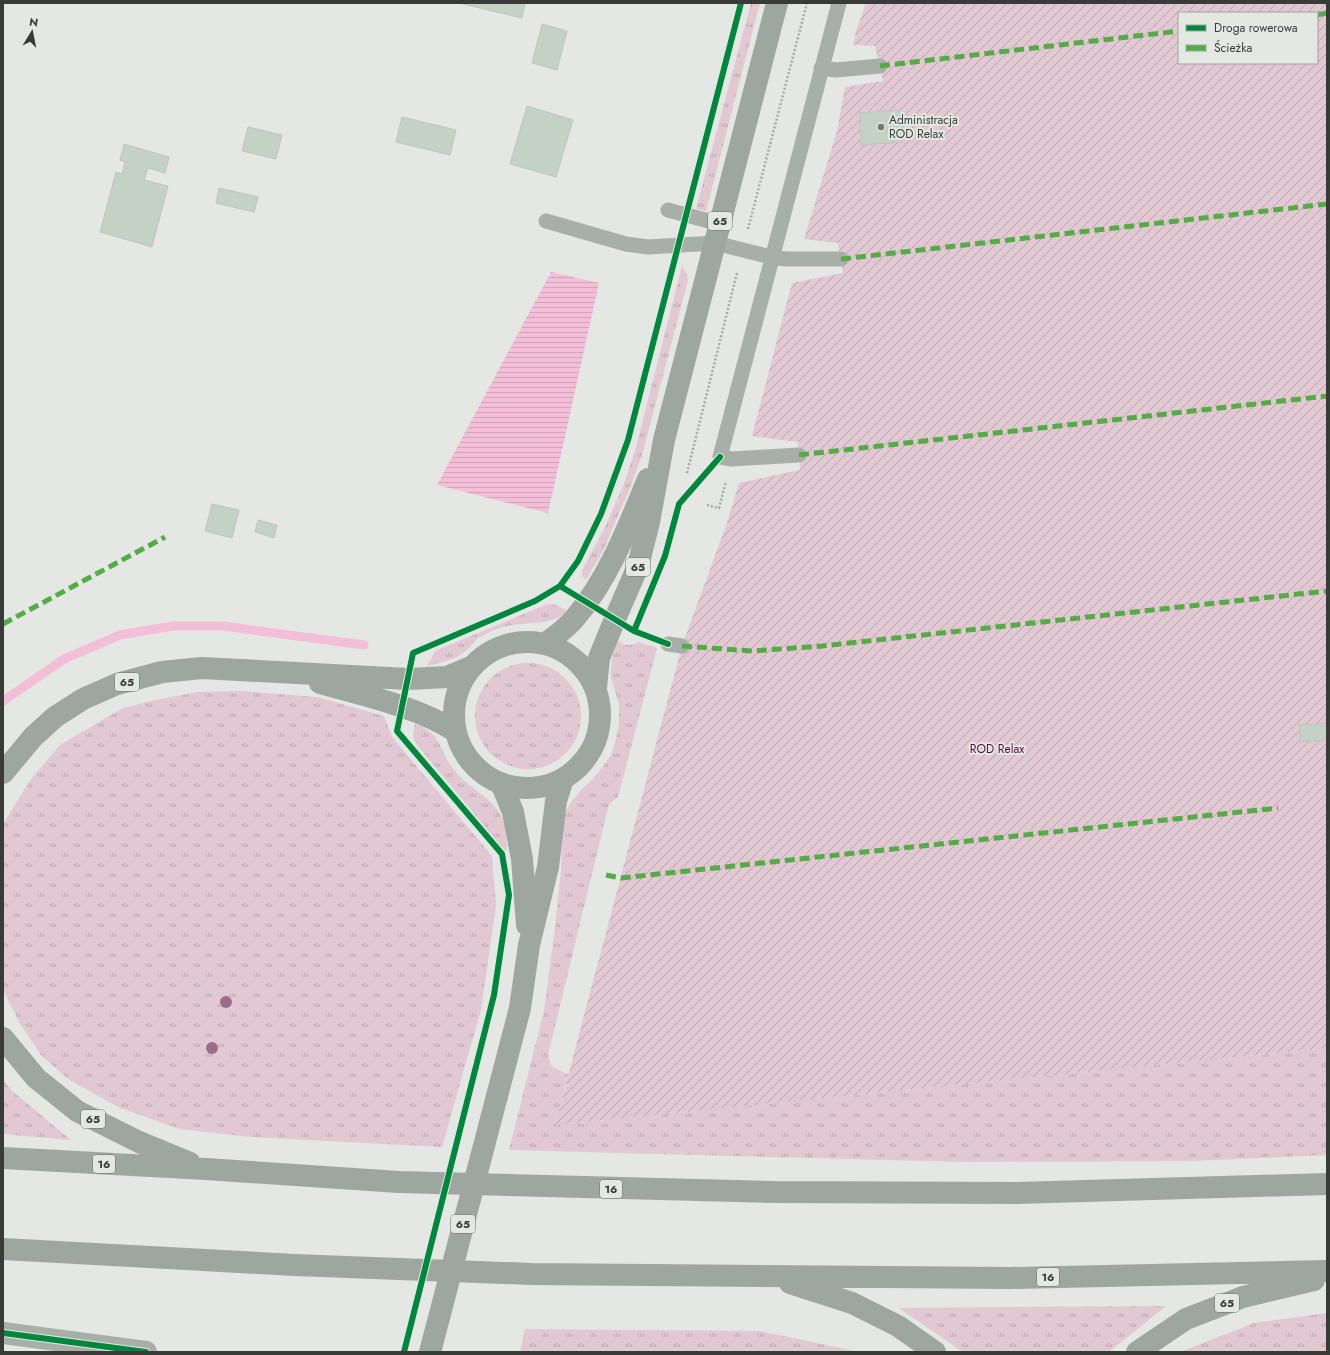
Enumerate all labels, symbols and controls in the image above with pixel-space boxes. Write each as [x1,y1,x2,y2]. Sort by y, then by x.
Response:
north arrow [12,12,52,52]
legend [1178,12,1318,64]
text: N [28,14,39,31]
text: Droga rowerowa [1214,19,1298,37]
text: Ścieżka [1214,39,1252,57]
place label: Administracja ROD Relax [889,111,958,143]
marker: Administracja ROD Relax [876,122,886,132]
road number: 65 [708,212,732,230]
road number: 65 [626,558,650,576]
road number: 65 [115,673,139,691]
park label: ROD Relax [970,740,1025,758]
road number: 65 [81,1110,105,1128]
road number: 16 [93,1155,115,1173]
road number: 16 [600,1180,622,1198]
road number: 65 [451,1215,475,1233]
road number: 16 [1037,1268,1059,1286]
road number: 65 [1215,1294,1239,1312]

